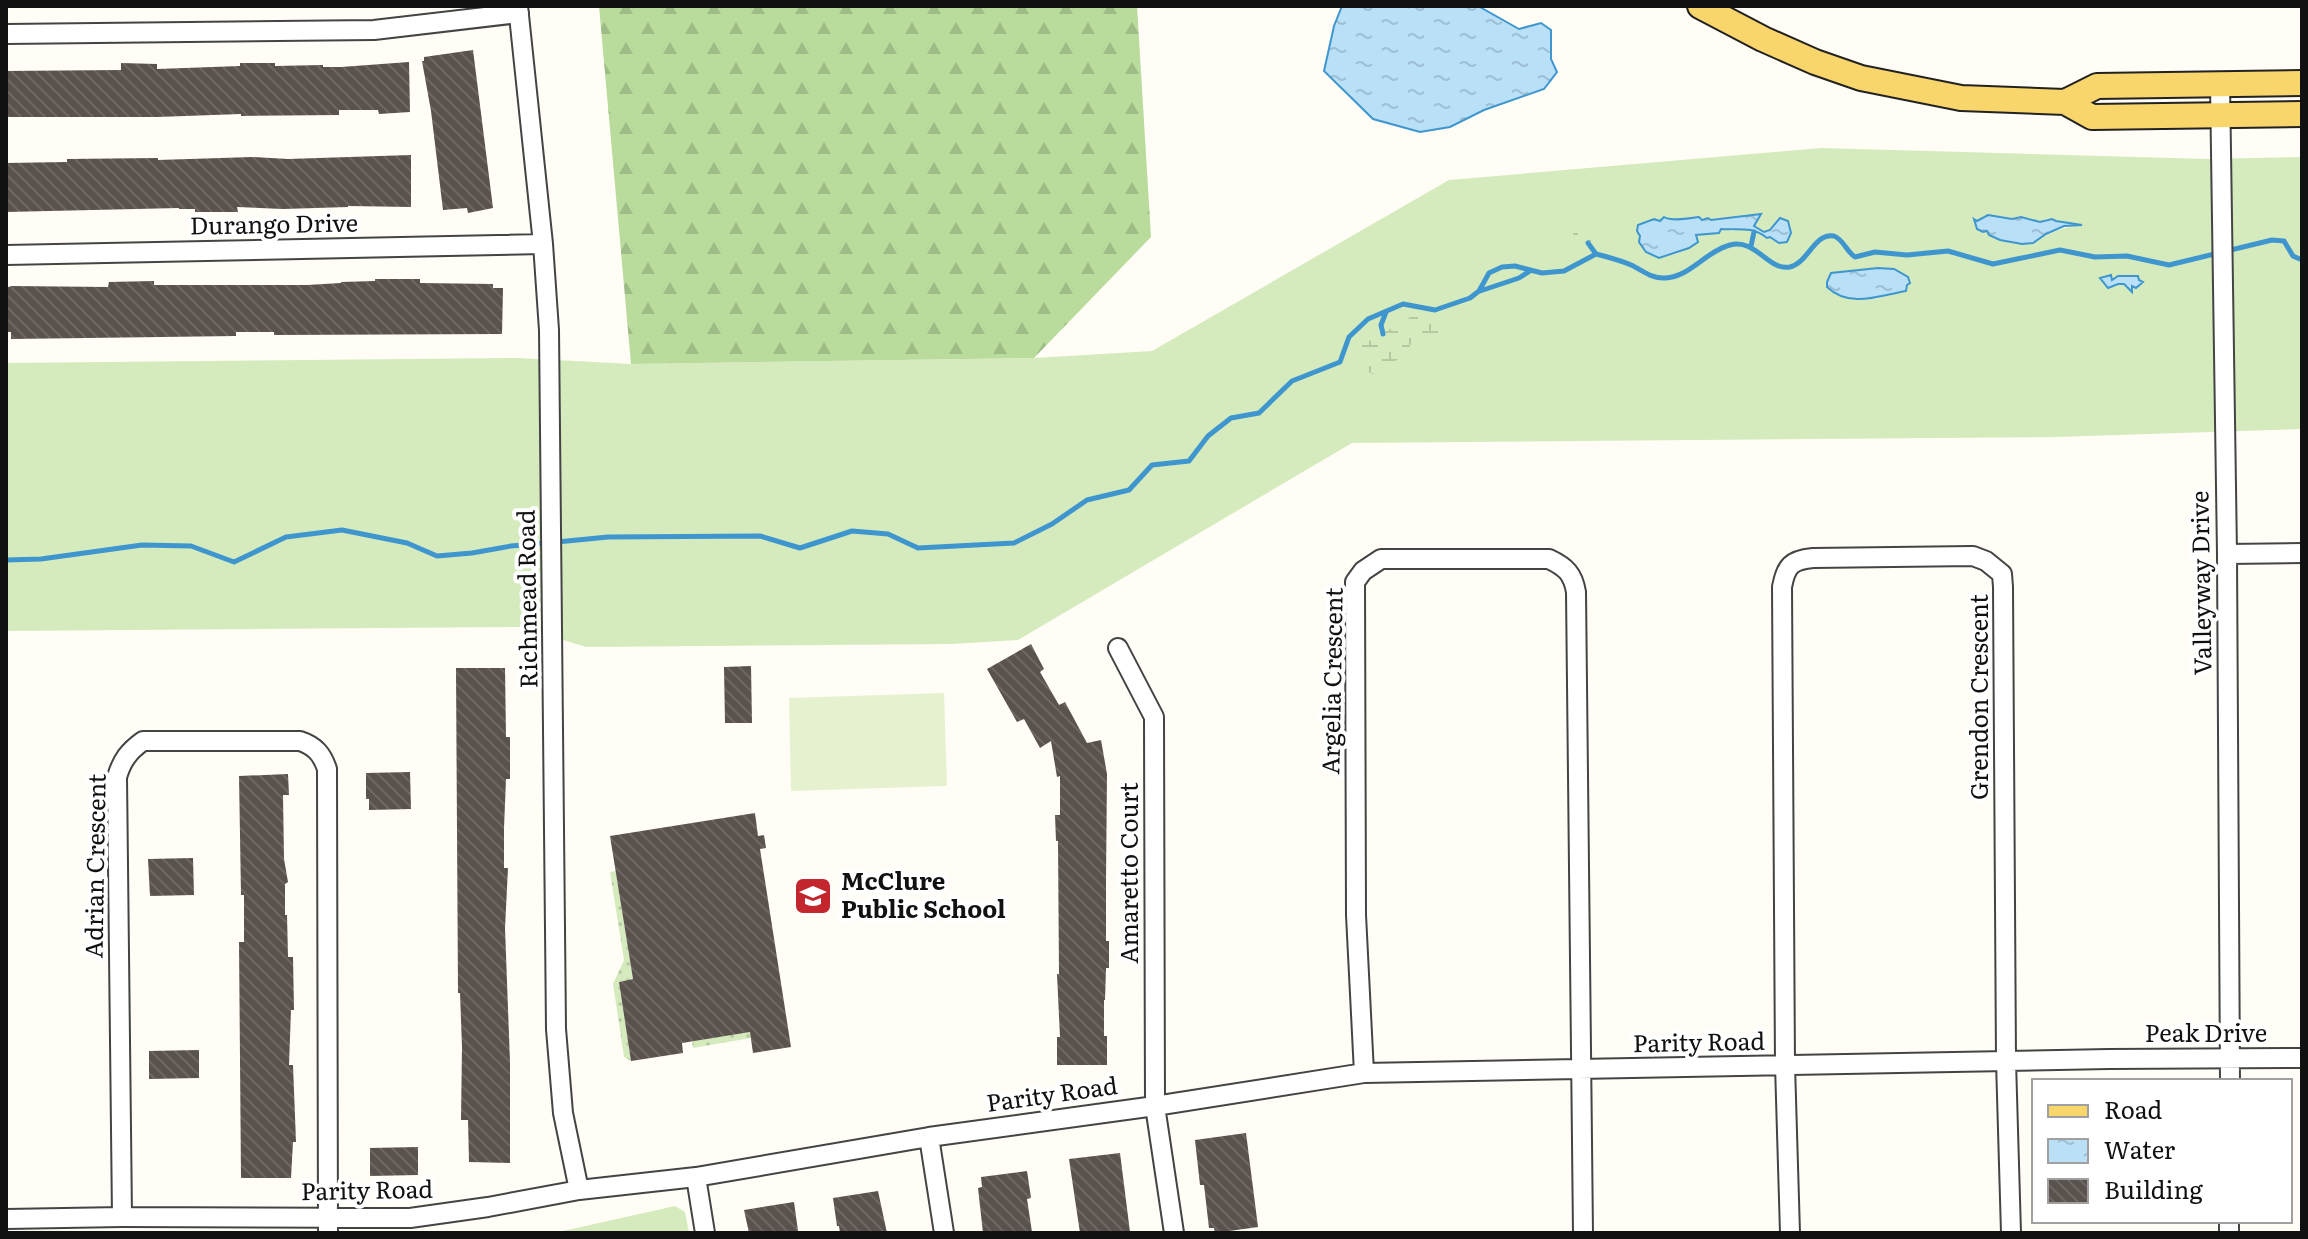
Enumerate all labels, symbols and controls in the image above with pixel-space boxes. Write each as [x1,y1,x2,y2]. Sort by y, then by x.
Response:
street label: Durango Drive [189,204,358,241]
street label: Valleyway Drive [2180,491,2219,676]
street label: Richmead Road [506,509,545,689]
street label: Argelia Crescent [1311,587,1350,775]
street label: Grendon Crescent [1960,594,1995,800]
street label: Adrian Crescent [74,773,113,959]
street label: Amaretto Court [1110,782,1145,964]
place label: McClure Public School [841,862,1006,925]
school or university icon: McClure Public School [792,875,834,917]
street label: Peak Drive [2145,1014,2267,1049]
street label: Parity Road [1633,1022,1766,1059]
street label: Parity Road [984,1066,1120,1119]
legend [2032,1079,2292,1223]
text: Road [2104,1091,2163,1126]
text: Water [2104,1131,2176,1166]
street label: Parity Road [301,1170,434,1207]
text: Building [2104,1171,2203,1206]

